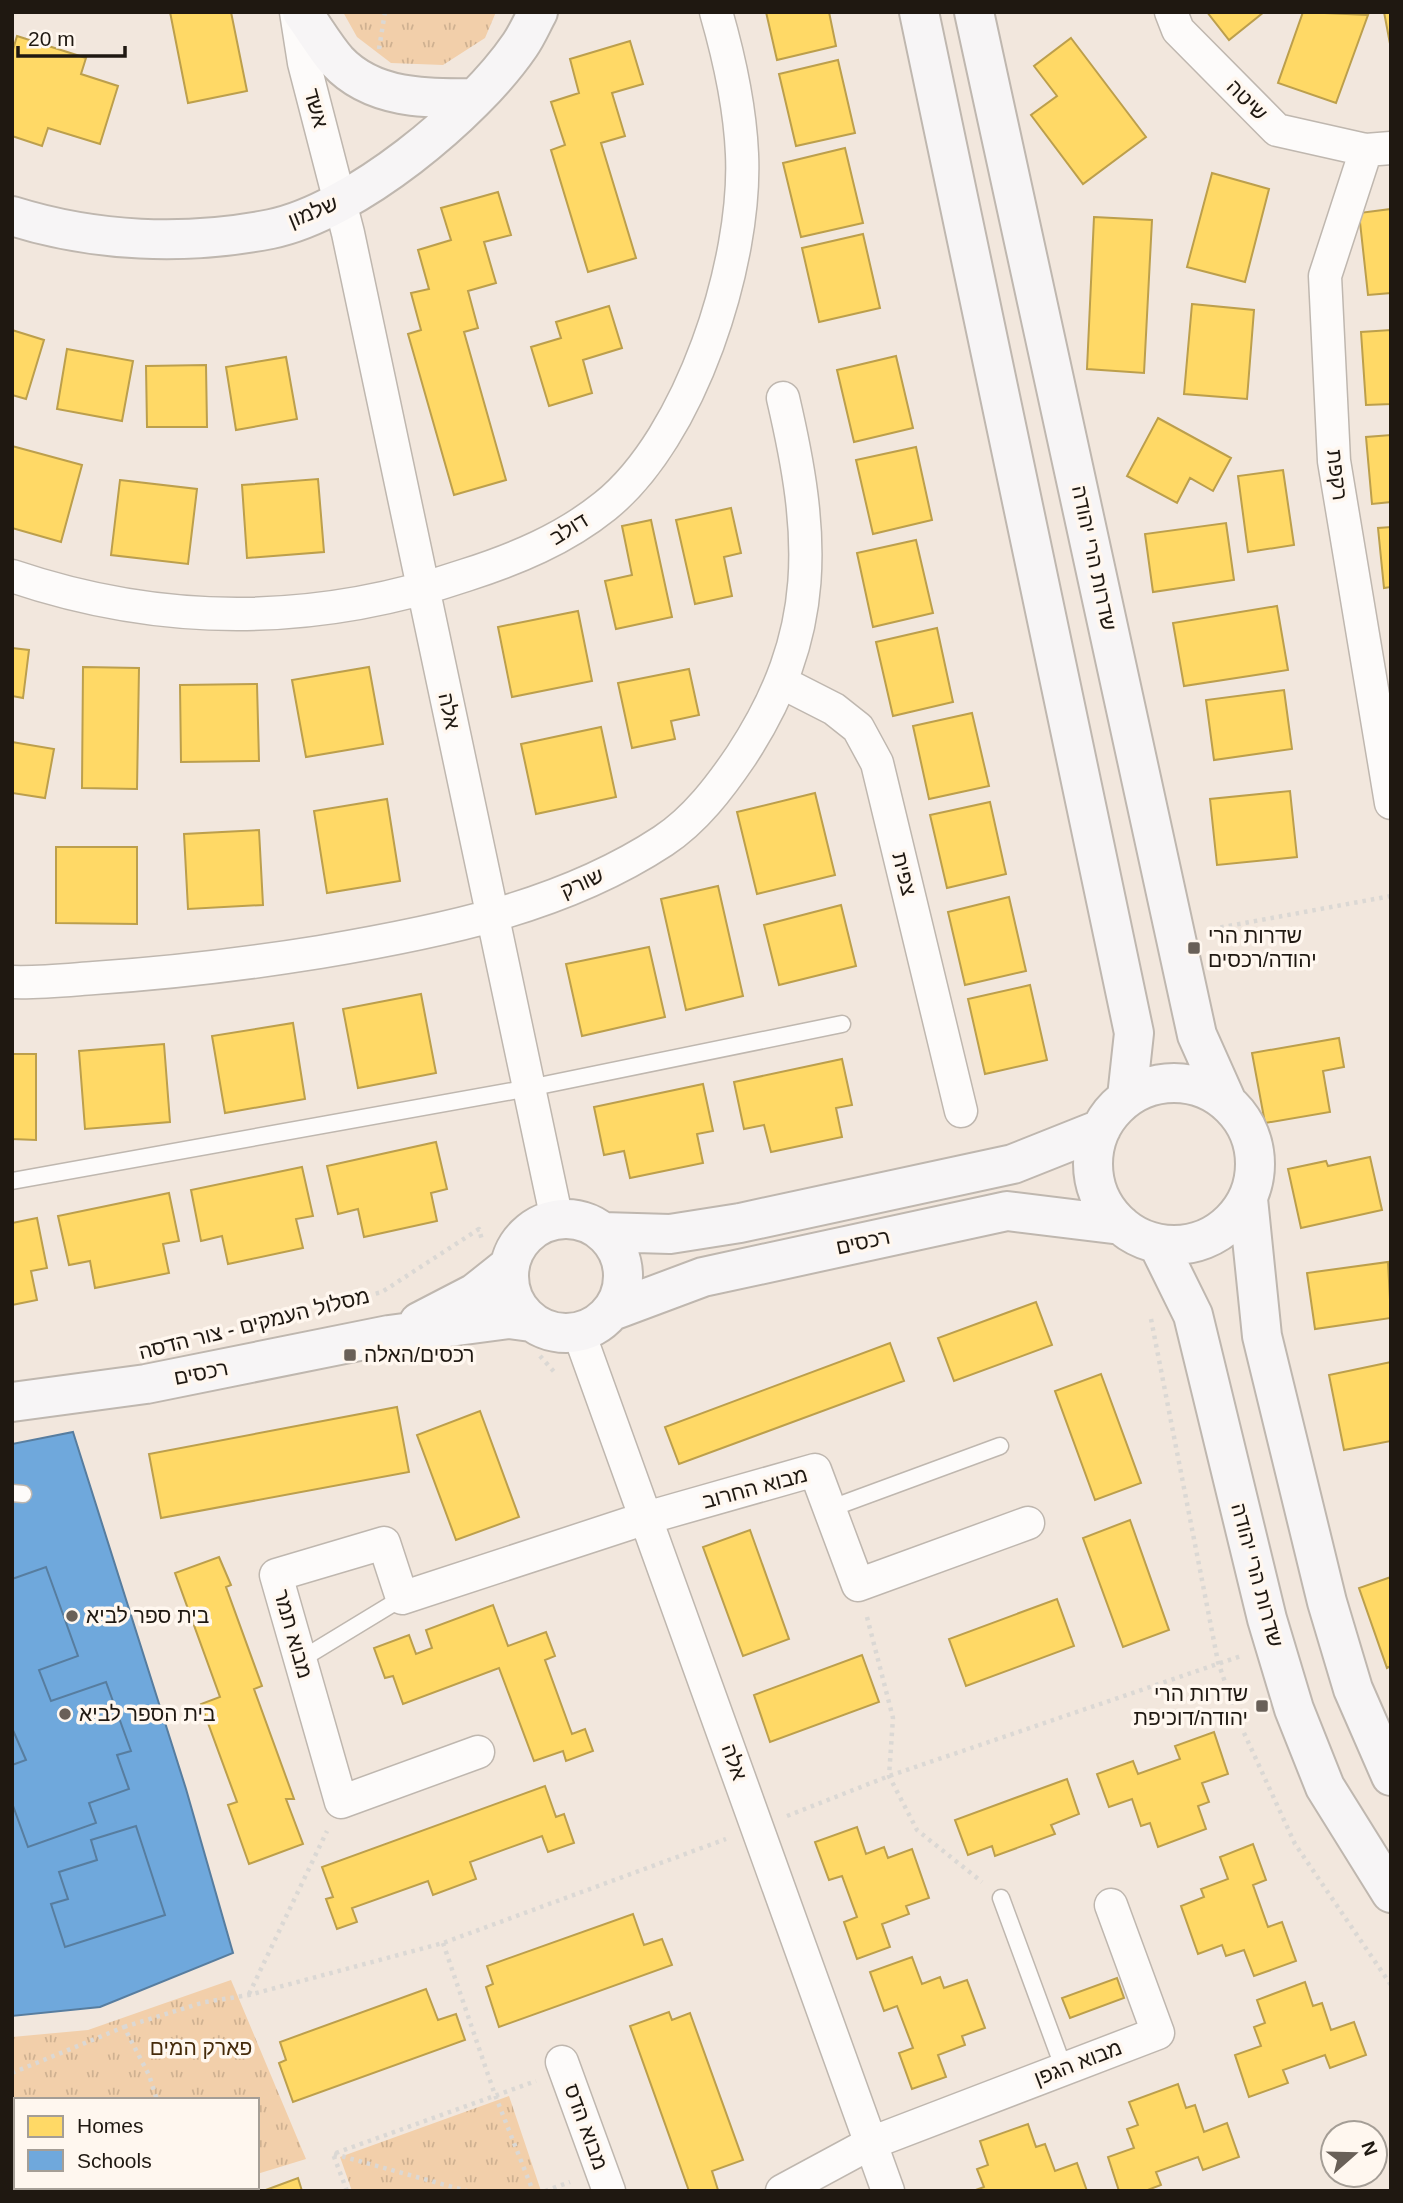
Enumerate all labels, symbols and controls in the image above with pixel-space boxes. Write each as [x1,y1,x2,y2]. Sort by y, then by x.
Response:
scale bar [18,14,124,58]
text: 20 m [28,27,75,50]
street label: שיטה [1222,75,1272,125]
street label: אשד [300,86,333,130]
street label: שלמון [285,191,341,232]
street label: רקפת [1323,448,1352,502]
street label: שדרות הרי יהודה [1068,483,1121,633]
street label: דולב [546,508,592,549]
street label: אלה [434,691,465,731]
street label: צפית [888,850,921,898]
street label: שורק [557,863,607,902]
place label: שדרות הרי יהודה/רכסים [1208,924,1317,971]
marker: שדרות הרי יהודה/רכסים [1186,940,1202,956]
street label: רכסים [834,1225,892,1258]
street label: מסלול העמקים - צור הדסה [136,1284,372,1363]
place label: רכסים/האלה [364,1343,475,1366]
marker: רכסים/האלה [342,1347,358,1363]
street label: רכסים [172,1356,230,1389]
street label: מבוא החרוב [700,1462,810,1513]
street label: שדרות הרי יהודה [1227,1500,1288,1649]
street label: מבוא תמר [270,1587,317,1681]
place label: בית ספר לביא [86,1604,209,1627]
marker: בית ספר לביא [64,1608,80,1624]
place label: שדרות הרי יהודה/דוכיפת [1134,1682,1248,1729]
marker: שדרות הרי יהודה/דוכיפת [1254,1698,1270,1714]
place label: בית הספר לביא [79,1702,216,1725]
marker: בית הספר לביא [57,1706,73,1722]
street label: אלה [717,1741,752,1783]
street label: מבוא הגפן [1031,2035,1125,2090]
park label: פארק המים [150,2036,252,2059]
street label: מבוא הדס [560,2081,613,2173]
legend [14,2098,259,2189]
text: Homes [77,2114,144,2137]
north arrow [1319,2119,1389,2189]
text: N [1357,2138,1382,2158]
text: Schools [77,2149,152,2172]

